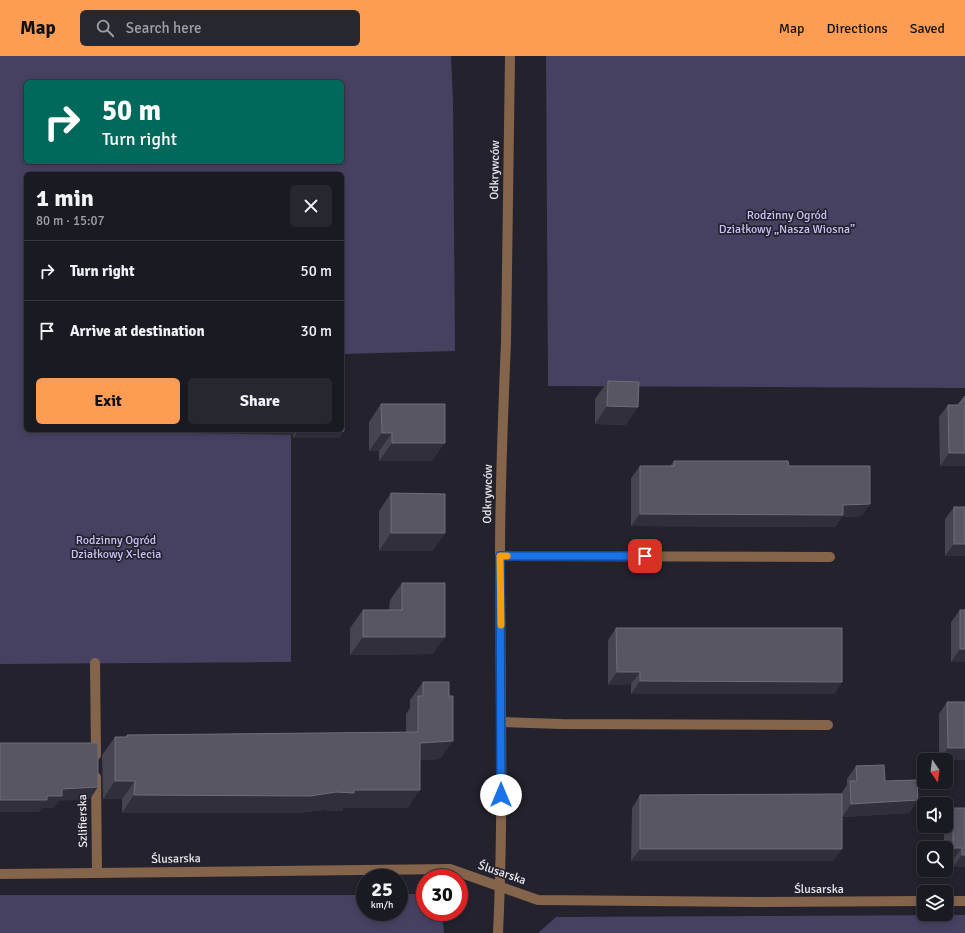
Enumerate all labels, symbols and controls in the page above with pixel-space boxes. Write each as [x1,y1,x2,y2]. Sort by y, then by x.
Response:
search box [80,10,360,46]
text: Map [20,16,56,40]
icon: search [94,17,116,39]
text: Search here [126,19,201,37]
text: Map [779,20,805,37]
text: Directions [827,20,888,37]
text: Saved [910,20,945,37]
text: 50 m [102,94,161,128]
icon: right [36,96,88,148]
text: Turn right [102,128,177,150]
street label: Odkrywców [487,140,503,200]
text: 1 min [36,183,94,213]
button: close [290,185,332,227]
park label: Rodzinny Ogród Działkowy „Nasza Wiosna” [719,208,855,237]
text: 80 m · 15:07 [36,213,105,229]
icon: right [36,260,58,282]
text: Turn right [70,262,135,280]
text: 50 m [301,262,332,280]
icon: arrive [36,320,58,342]
text: Arrive at destination [70,322,205,340]
text: 30 m [301,322,332,340]
button: Exit [36,378,180,424]
button: Share [188,378,332,424]
street label: Odkrywców [480,464,496,524]
park label: Rodzinny Ogród Działkowy X-lecia [71,533,161,562]
pin [628,539,662,573]
icon: arrive [634,545,656,567]
north arrow [917,753,953,789]
map controls [917,753,953,921]
position arrow [480,774,522,816]
street label: Szlifierska [75,794,91,848]
button: sound [917,797,953,833]
button: search [917,841,953,877]
street label: Ślusarska [151,851,201,867]
street label: Ślusarska [476,858,528,888]
speed limit sign: 30 [416,869,468,921]
text: 25 [371,877,393,902]
street label: Ślusarska [794,882,844,897]
button: layers [917,885,953,921]
text: km/h [371,899,393,911]

